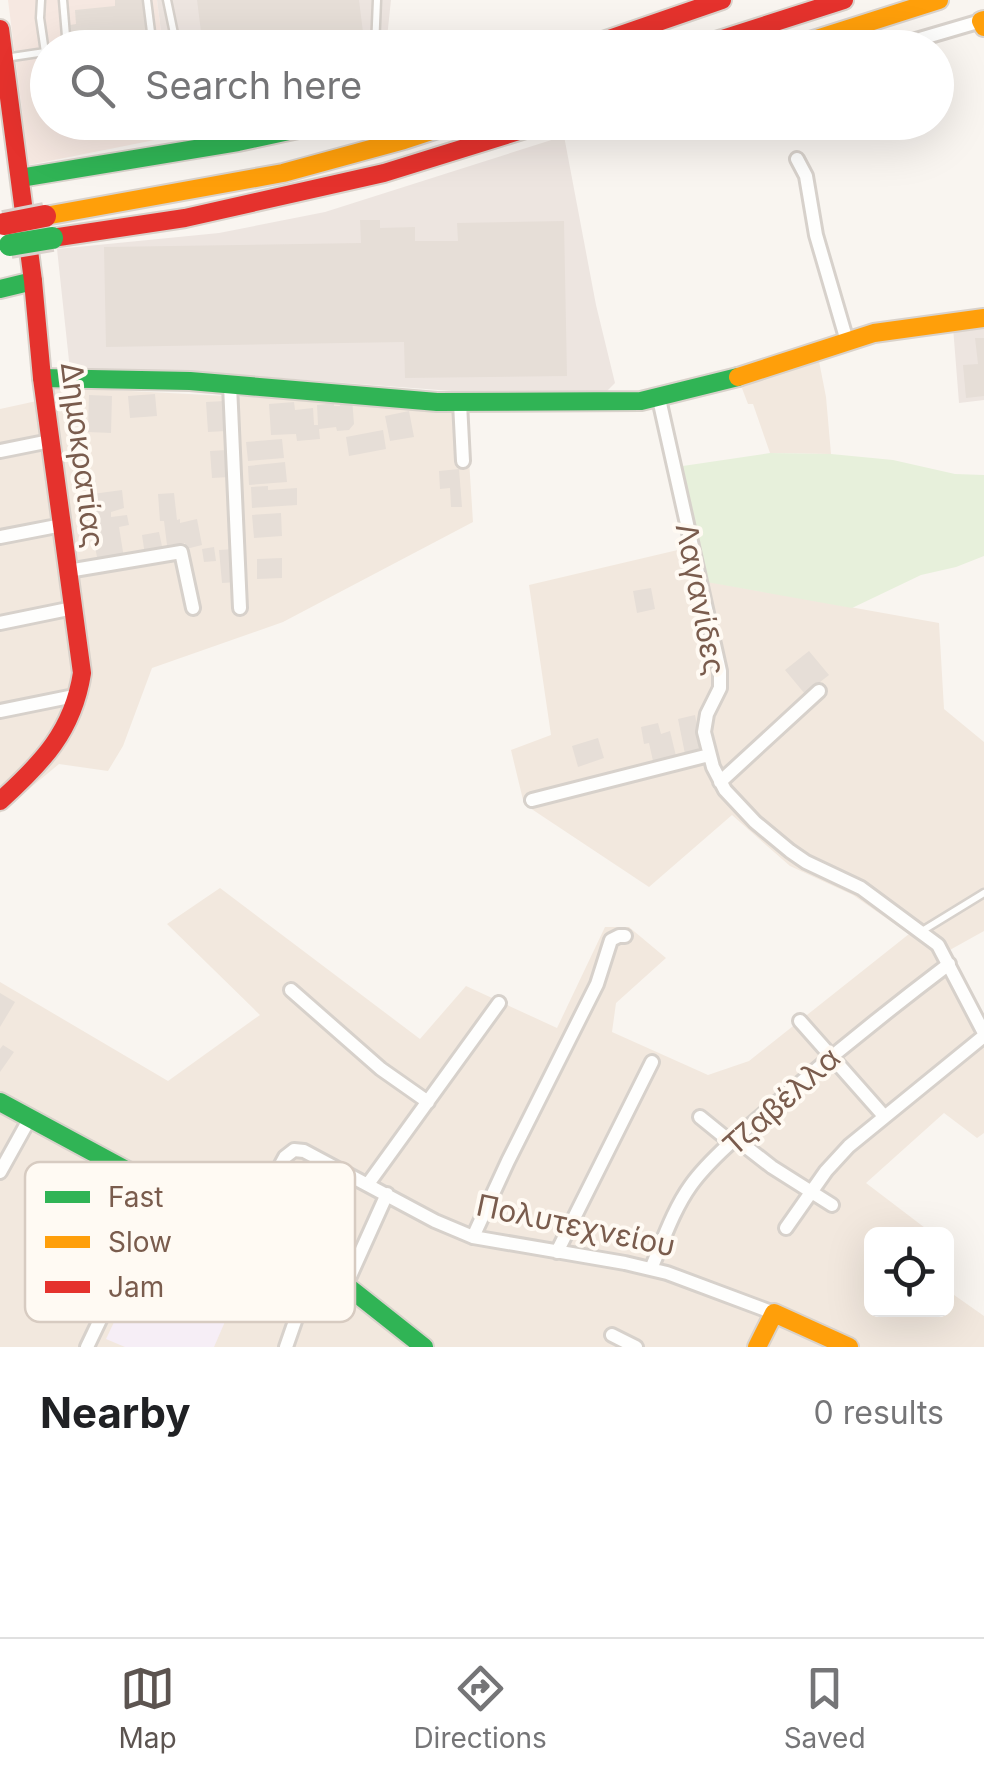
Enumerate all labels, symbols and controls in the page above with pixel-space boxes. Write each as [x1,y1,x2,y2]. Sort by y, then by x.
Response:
search box [30,30,954,140]
icon: search [65,58,120,113]
text: Search here [145,62,362,108]
street label: Δημοκρατίας [54,360,112,550]
street label: Λαγανίδες [669,520,733,678]
street label: Τζαβέλλα [715,1039,847,1163]
legend [25,1162,355,1322]
text: Fast [108,1180,164,1214]
street label: Πολυτεχνείου [473,1186,679,1264]
text: Slow [108,1225,172,1259]
map controls [864,1227,954,1317]
button: locate [864,1227,954,1317]
text: Jam [108,1270,164,1304]
text: Nearby [40,1387,191,1438]
text: 0 results [814,1393,944,1432]
tab: Map [118,1661,177,1755]
tab: Directions [413,1661,547,1755]
tab: Saved [784,1661,866,1755]

